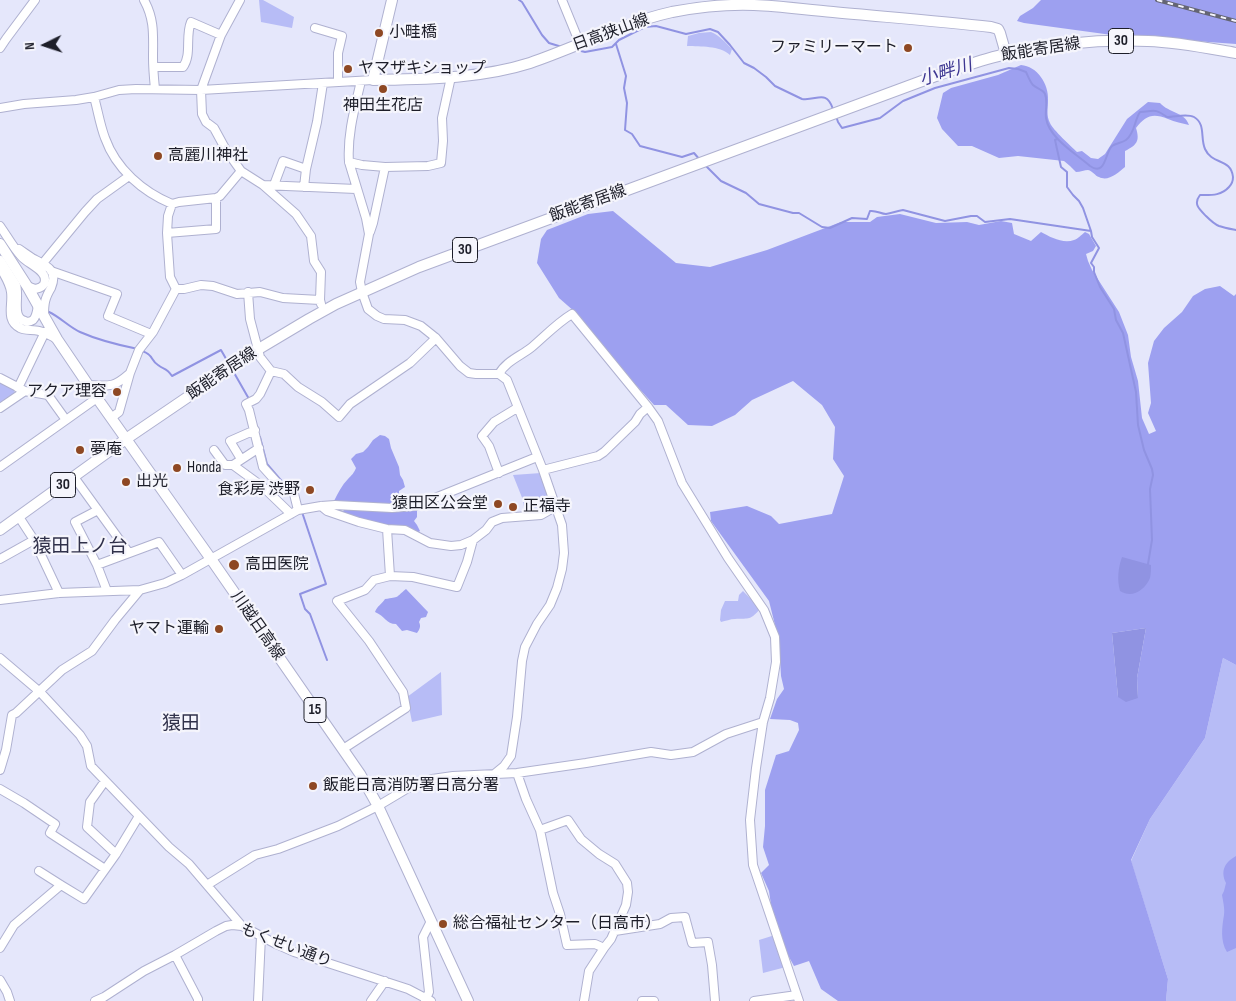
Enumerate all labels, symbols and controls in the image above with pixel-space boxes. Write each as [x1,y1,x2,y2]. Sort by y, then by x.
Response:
street label: 日高狭山線 [570,10,652,56]
north arrow [20,20,70,70]
place label: 小畦橋 [389,23,437,43]
marker: 小畦橋 [373,27,385,39]
road number: 30 [1108,28,1134,54]
street label: 飯能寄居線 [1000,34,1082,66]
place label: ファミリーマート [770,38,898,58]
text: N [21,42,38,50]
marker: ファミリーマート [902,42,914,54]
water label: 小畔川 [917,55,975,91]
place label: ヤマザキショップ [358,59,486,79]
marker: ヤマザキショップ [342,63,354,75]
marker: 神田生花店 [377,83,389,95]
place label: 神田生花店 [343,96,423,116]
place label: 高麗川神社 [168,146,248,166]
marker: 高麗川神社 [152,150,164,162]
street label: 飯能寄居線 [547,181,629,227]
road number: 30 [452,238,478,262]
street label: 飯能寄居線 [183,344,261,404]
place label: アクア理容 [27,382,107,402]
marker: アクア理容 [111,386,123,398]
place label: 夢庵 [90,440,122,460]
marker: 夢庵 [74,444,86,456]
place label: Honda [187,458,221,478]
marker: Honda [171,462,183,474]
road number: 30 [50,472,76,498]
place label: 出光 [136,472,168,492]
marker: 出光 [120,476,132,488]
place label: 食彩房 渋野 [217,480,300,500]
marker: 食彩房 渋野 [304,484,316,496]
place label: 猿田区公会堂 [392,494,488,514]
place label: 正福寺 [523,497,571,517]
marker: 猿田区公会堂 [492,498,504,510]
marker: 正福寺 [507,501,519,513]
district label: 猿田上ノ台 [33,536,127,558]
place label: 高田医院 [245,555,309,575]
marker: 高田医院 [227,558,241,572]
street label: 川越日高線 [226,588,288,664]
place label: ヤマト運輸 [129,619,209,639]
marker: ヤマト運輸 [213,623,225,635]
road number: 15 [304,698,326,722]
district label: 猿田 [162,713,200,735]
place label: 飯能日高消防署日高分署 [323,776,499,796]
marker: 飯能日高消防署日高分署 [307,780,319,792]
place label: 総合福祉センター（日高市） [453,914,661,934]
marker: 総合福祉センター（日高市） [437,918,449,930]
street label: もくせい通り [238,920,334,972]

